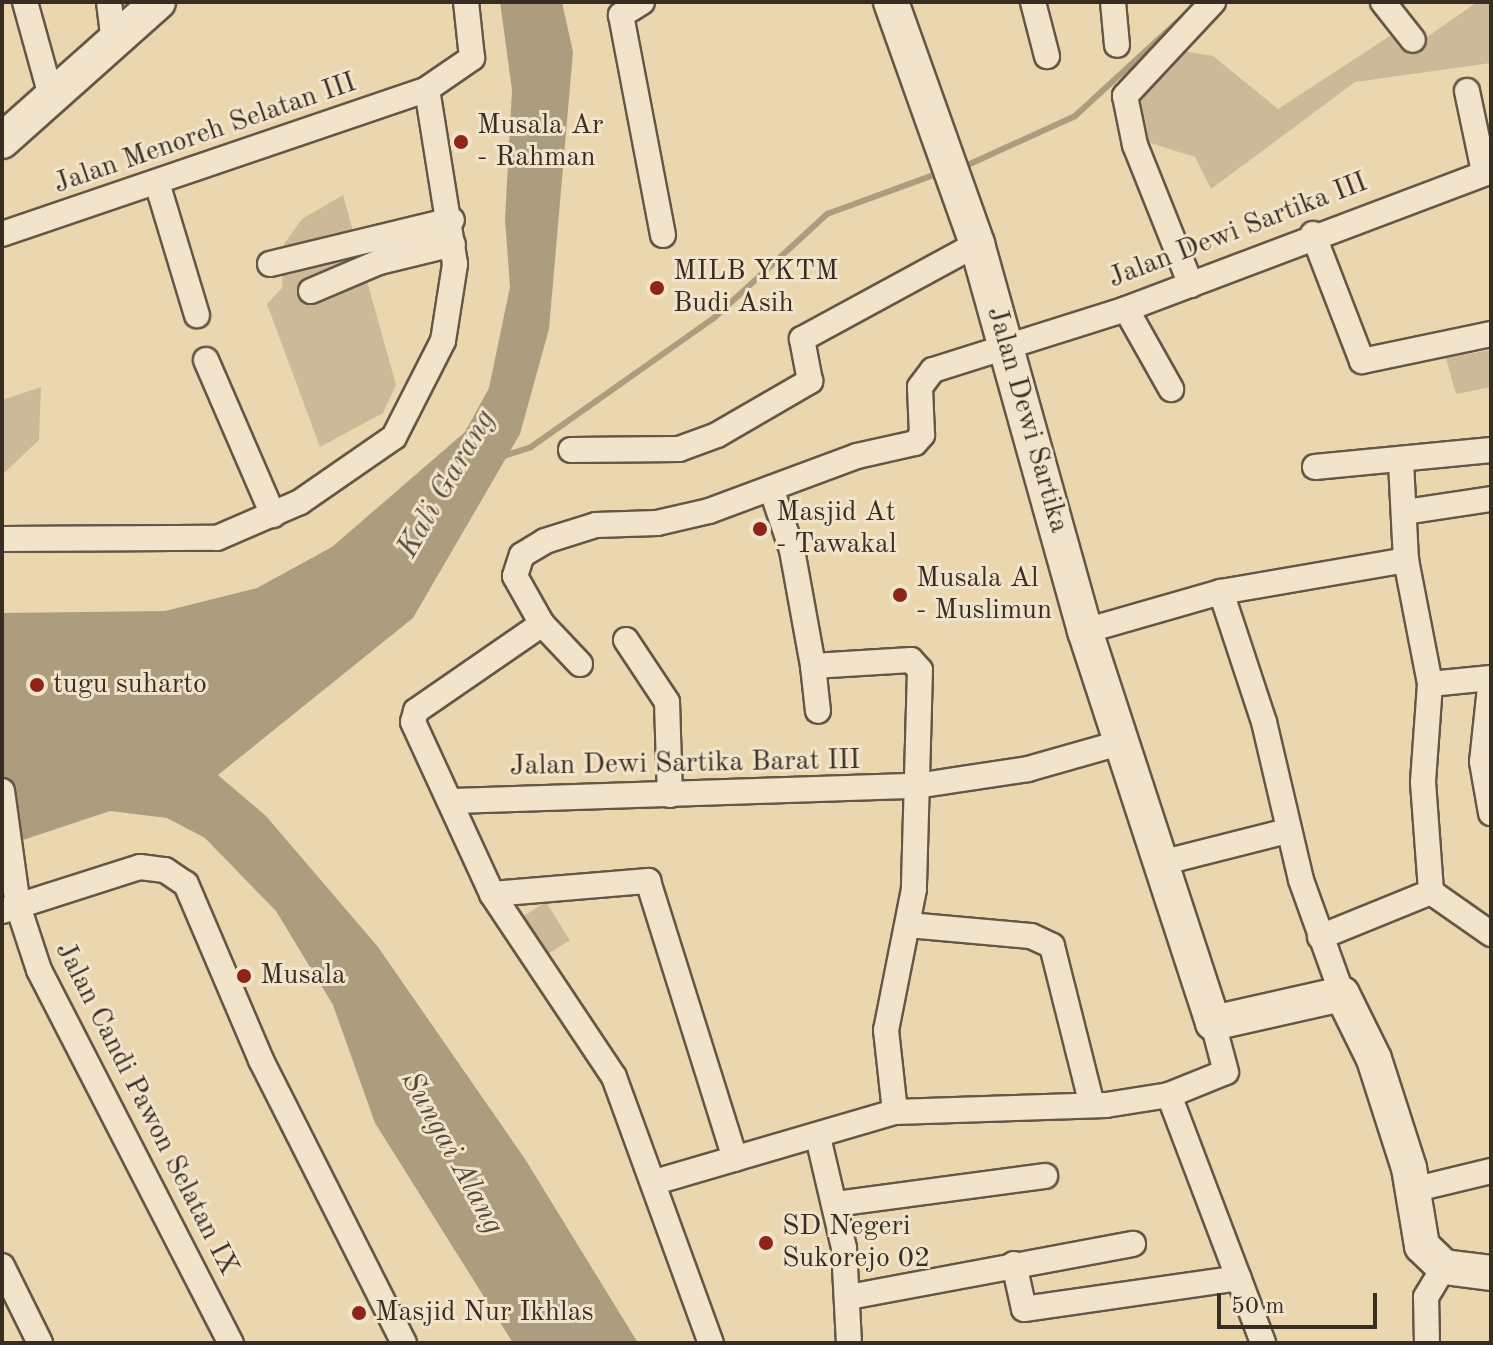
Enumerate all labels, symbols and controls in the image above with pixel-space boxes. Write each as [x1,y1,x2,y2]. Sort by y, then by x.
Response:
street label: Jalan Menoreh Selatan III [49,66,361,202]
place label: Musala Ar - Rahman [477,109,604,175]
marker: Musala Ar - Rahman [452,133,470,151]
street label: Jalan Dewi Sartika III [1104,166,1372,296]
place label: MILB YKTM Budi Asih [673,255,838,321]
marker: MILB YKTM Budi Asih [648,279,666,297]
street label: Jalan Dewi Sartika [979,303,1075,537]
water label: Kali Garang [390,404,504,564]
place label: Masjid At - Tawakal [776,496,897,562]
marker: Masjid At - Tawakal [751,520,769,538]
place label: Musala Al - Muslimun [916,562,1052,628]
marker: Musala Al - Muslimun [891,586,909,604]
place label: tugu suharto [53,668,207,702]
marker: tugu suharto [28,676,46,694]
street label: Jalan Dewi Sartika Barat III [509,744,861,784]
street label: Jalan Candi Pawon Selatan IX [47,937,245,1281]
place label: Musala [260,959,346,993]
marker: Musala [235,967,253,985]
water label: Sungai Alang [393,1066,511,1240]
place label: SD Negeri Sukorejo 02 [782,1210,930,1276]
marker: SD Negeri Sukorejo 02 [757,1234,775,1252]
scale bar [1221,1277,1381,1327]
text: 50 m [1231,1295,1285,1319]
place label: Masjid Nur Ikhlas [375,1296,594,1330]
marker: Masjid Nur Ikhlas [350,1304,368,1322]

